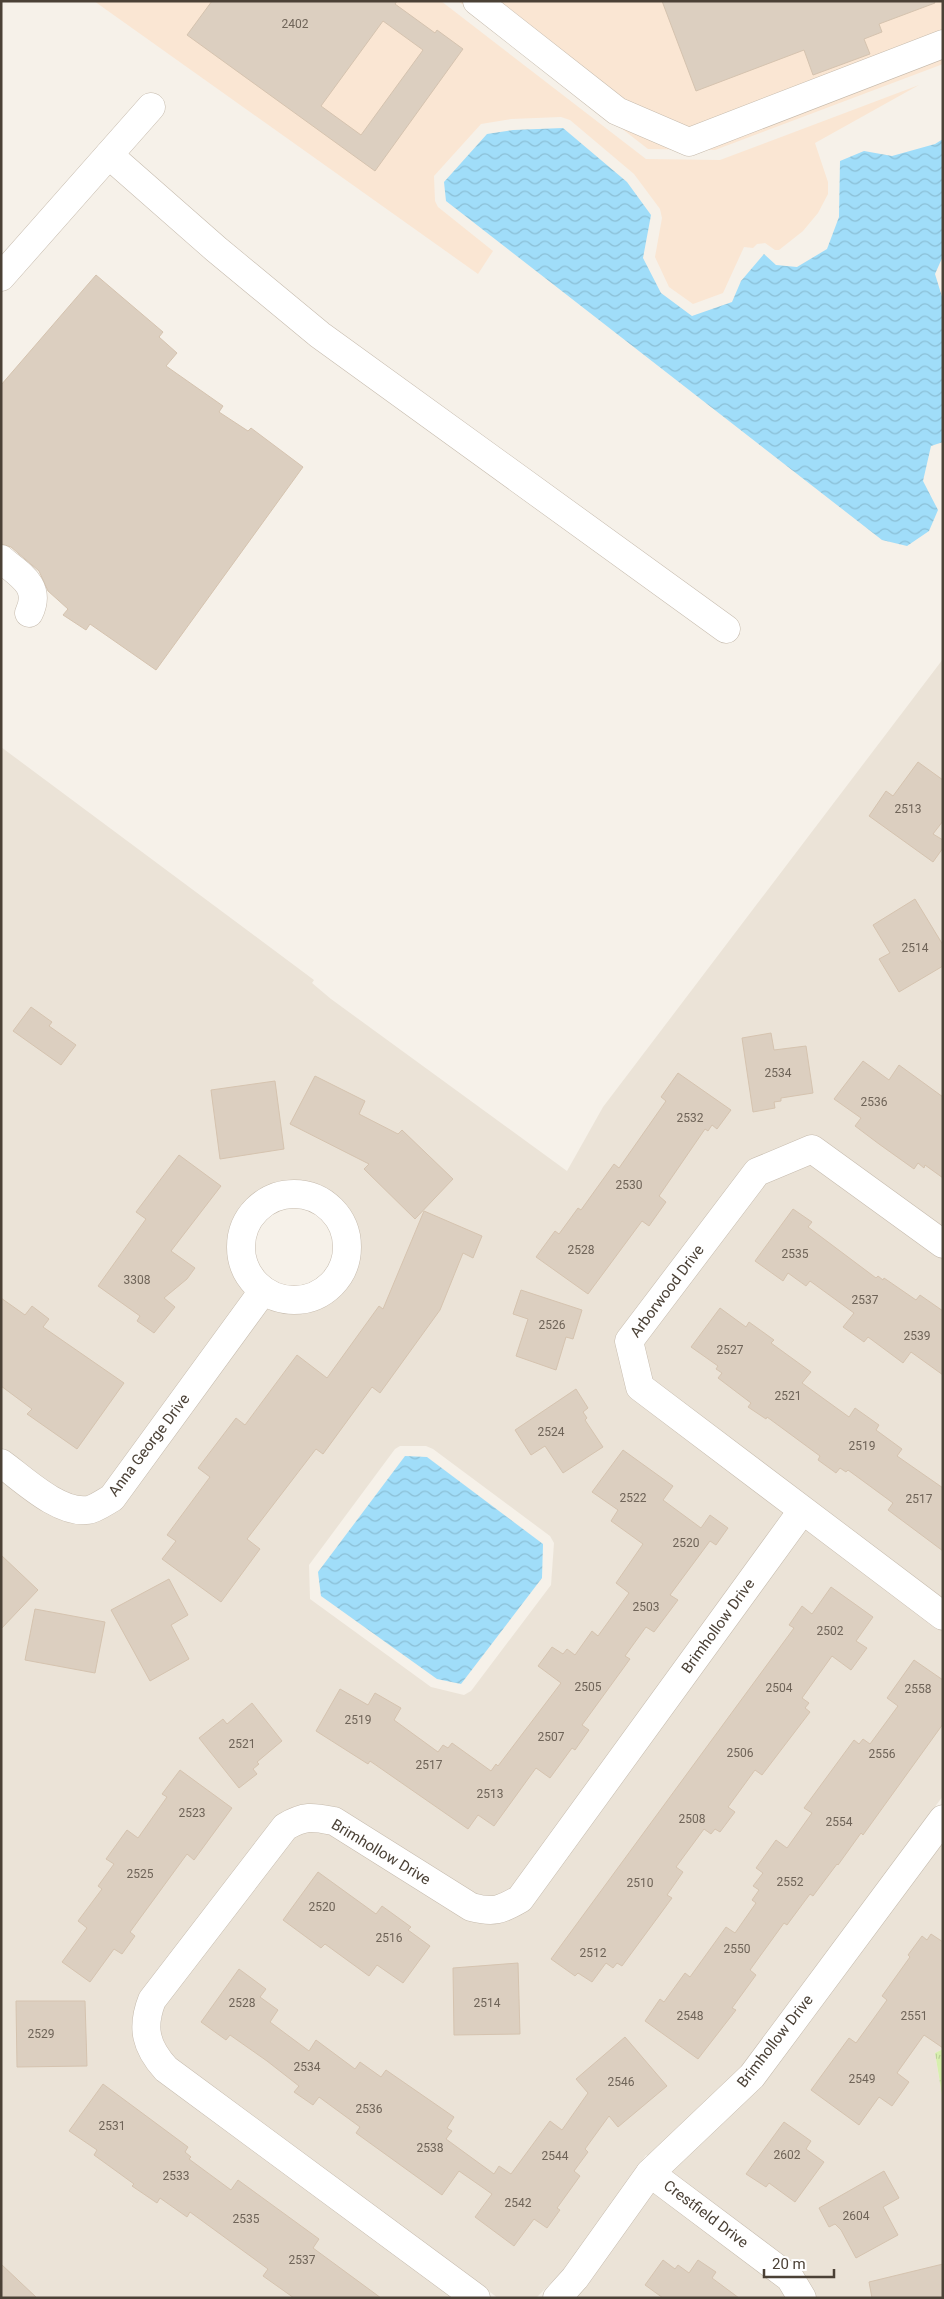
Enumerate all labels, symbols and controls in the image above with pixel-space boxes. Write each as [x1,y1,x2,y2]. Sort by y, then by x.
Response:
house number: 2402 [282,17,309,31]
house number: 2513 [895,802,921,816]
house number: 2514 [902,941,929,955]
house number: 2534 [765,1066,792,1080]
house number: 2536 [861,1095,888,1109]
house number: 2532 [677,1111,704,1125]
house number: 2530 [616,1178,643,1192]
street label: Arborwood Drive [626,1241,708,1341]
house number: 2528 [568,1243,595,1257]
house number: 2535 [782,1247,809,1261]
house number: 3308 [124,1273,151,1287]
house number: 2537 [852,1293,879,1307]
house number: 2526 [539,1318,566,1332]
house number: 2539 [904,1329,930,1343]
house number: 2527 [717,1343,744,1357]
house number: 2521 [775,1389,801,1403]
street label: Anna George Drive [105,1390,193,1500]
house number: 2524 [538,1425,565,1439]
house number: 2519 [849,1439,875,1453]
house number: 2522 [620,1491,647,1505]
house number: 2517 [906,1492,933,1506]
house number: 2520 [673,1536,700,1550]
street label: Brimhollow Drive [678,1575,758,1677]
house number: 2503 [633,1600,659,1614]
house number: 2502 [817,1624,844,1638]
house number: 2505 [575,1680,602,1694]
house number: 2504 [766,1681,793,1695]
house number: 2558 [905,1682,932,1696]
house number: 2519 [345,1713,371,1727]
house number: 2507 [538,1730,565,1744]
house number: 2521 [229,1737,255,1751]
house number: 2506 [727,1746,754,1760]
house number: 2556 [869,1747,896,1761]
house number: 2517 [416,1758,443,1772]
house number: 2513 [477,1787,503,1801]
house number: 2523 [179,1806,205,1820]
house number: 2508 [679,1812,706,1826]
street label: Brimhollow Drive [328,1815,434,1889]
house number: 2554 [826,1815,853,1829]
house number: 2525 [127,1867,154,1881]
house number: 2552 [777,1875,804,1889]
house number: 2510 [627,1876,654,1890]
house number: 2520 [309,1900,336,1914]
house number: 2516 [376,1931,403,1945]
house number: 2550 [724,1942,751,1956]
house number: 2512 [580,1946,607,1960]
street label: Brimhollow Drive [733,1991,817,2091]
house number: 2528 [229,1996,256,2010]
house number: 2514 [474,1996,501,2010]
house number: 2548 [677,2009,704,2023]
house number: 2551 [901,2009,927,2023]
house number: 2529 [28,2027,54,2041]
house number: 2534 [294,2060,321,2074]
house number: 2549 [849,2072,875,2086]
house number: 2546 [608,2075,635,2089]
house number: 2536 [356,2102,383,2116]
house number: 2531 [99,2119,125,2133]
house number: 2538 [417,2141,444,2155]
house number: 2602 [774,2148,801,2162]
house number: 2544 [542,2149,569,2163]
house number: 2533 [163,2169,189,2183]
street label: Crestfield Drive [660,2176,752,2252]
house number: 2542 [505,2196,532,2210]
house number: 2604 [843,2209,870,2223]
house number: 2535 [233,2212,260,2226]
scale bar [764,2246,834,2278]
house number: 2537 [289,2253,316,2267]
text: 20 m [772,2255,806,2273]

